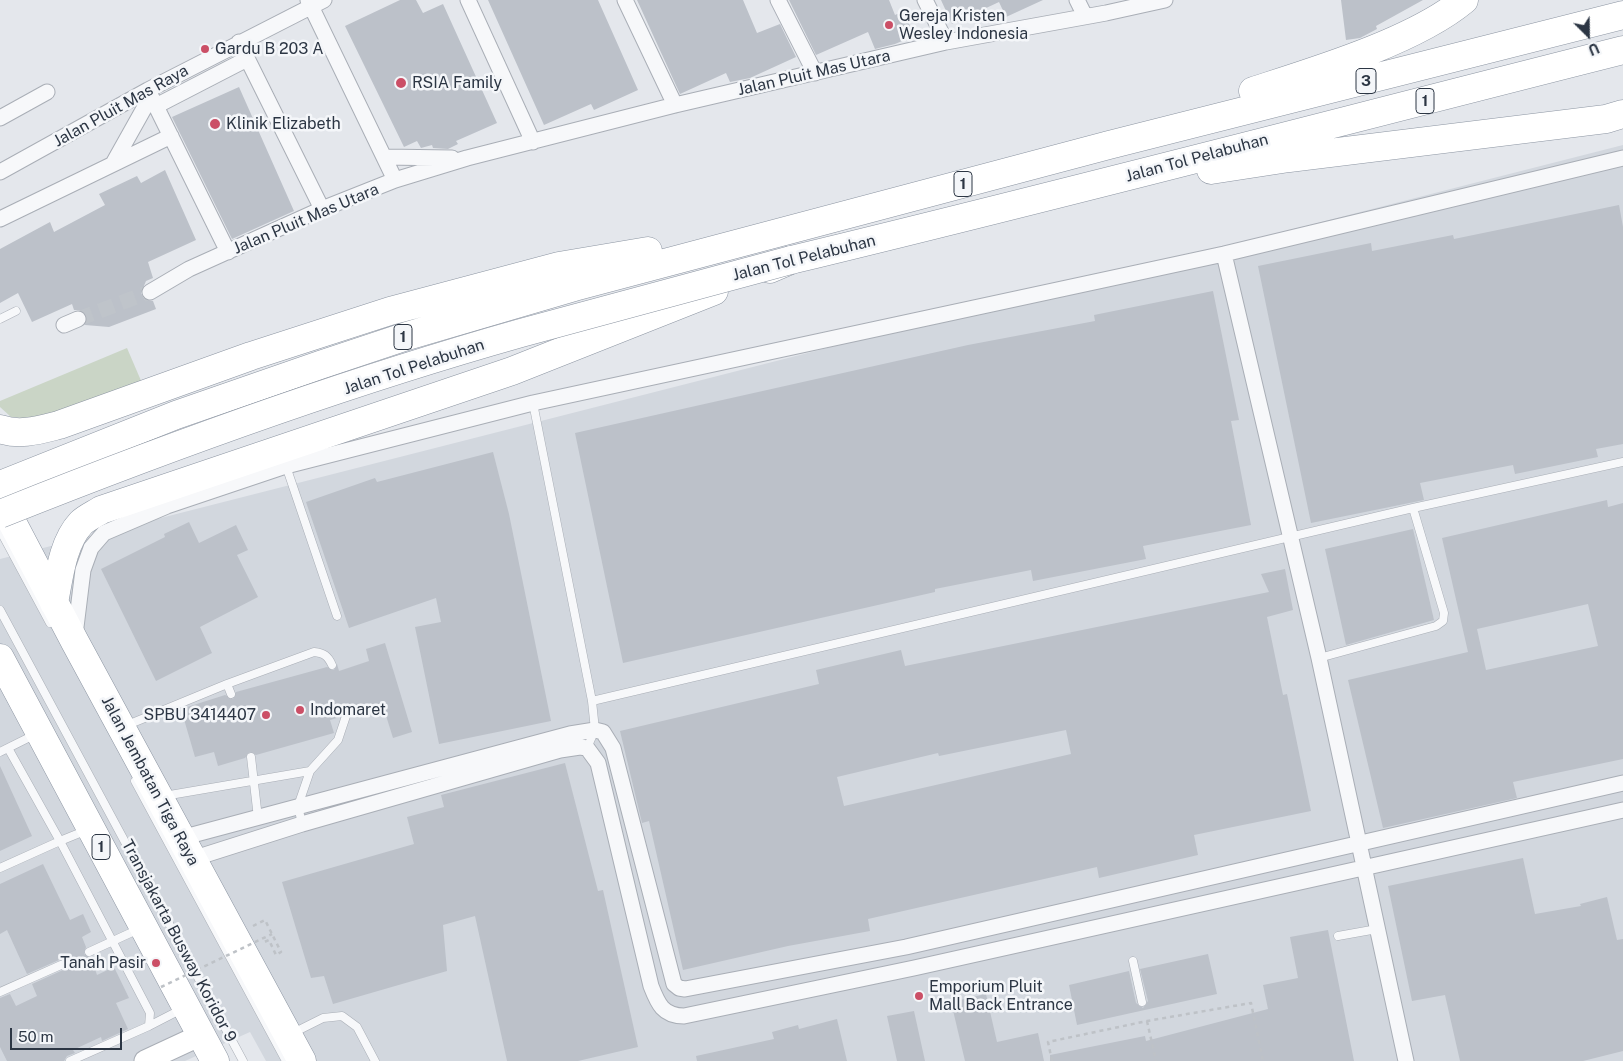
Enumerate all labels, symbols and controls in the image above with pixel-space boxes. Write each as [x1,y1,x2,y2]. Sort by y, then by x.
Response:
place label: Gereja Kristen Wesley Indonesia [899,6,1028,44]
north arrow [1563,10,1613,60]
marker: Gereja Kristen Wesley Indonesia [883,19,895,31]
place label: Gardu B 203 A [215,39,324,59]
text: U [1586,39,1602,58]
marker: Gardu B 203 A [199,43,211,55]
street label: Jalan Pluit Mas Utara [736,46,892,100]
street label: Jalan Pluit Mas Raya [50,61,192,151]
road number: 3 [1356,68,1376,94]
place label: RSIA Family [412,73,502,93]
marker: RSIA Family [394,76,408,90]
road number: 1 [1416,88,1434,114]
place label: Klinik Elizabeth [226,114,341,134]
marker: Klinik Elizabeth [208,117,222,131]
street label: Jalan Tol Pelabuhan [1124,130,1270,186]
road number: 1 [954,172,972,196]
street label: Jalan Pluit Mas Utara [230,180,382,258]
street label: Jalan Tol Pelabuhan [730,231,878,285]
road number: 1 [394,324,412,350]
street label: Jalan Tol Pelabuhan [341,335,487,399]
street label: Jalan Jembatan Tiga Raya [97,693,203,869]
place label: Indomaret [310,700,386,720]
marker: Indomaret [294,704,306,716]
place label: SPBU 3414407 [143,705,256,725]
marker: SPBU 3414407 [260,709,272,721]
road number: 1 [92,834,110,860]
street label: Transjakarta Busway Koridor 9 [117,837,241,1045]
place label: Tanah Pasir [60,953,146,973]
marker: Tanah Pasir [150,957,162,969]
place label: Emporium Pluit Mall Back Entrance [929,977,1073,1015]
marker: Emporium Pluit Mall Back Entrance [913,990,925,1002]
scale bar [12,1018,125,1050]
text: 50 m [18,1028,53,1045]

